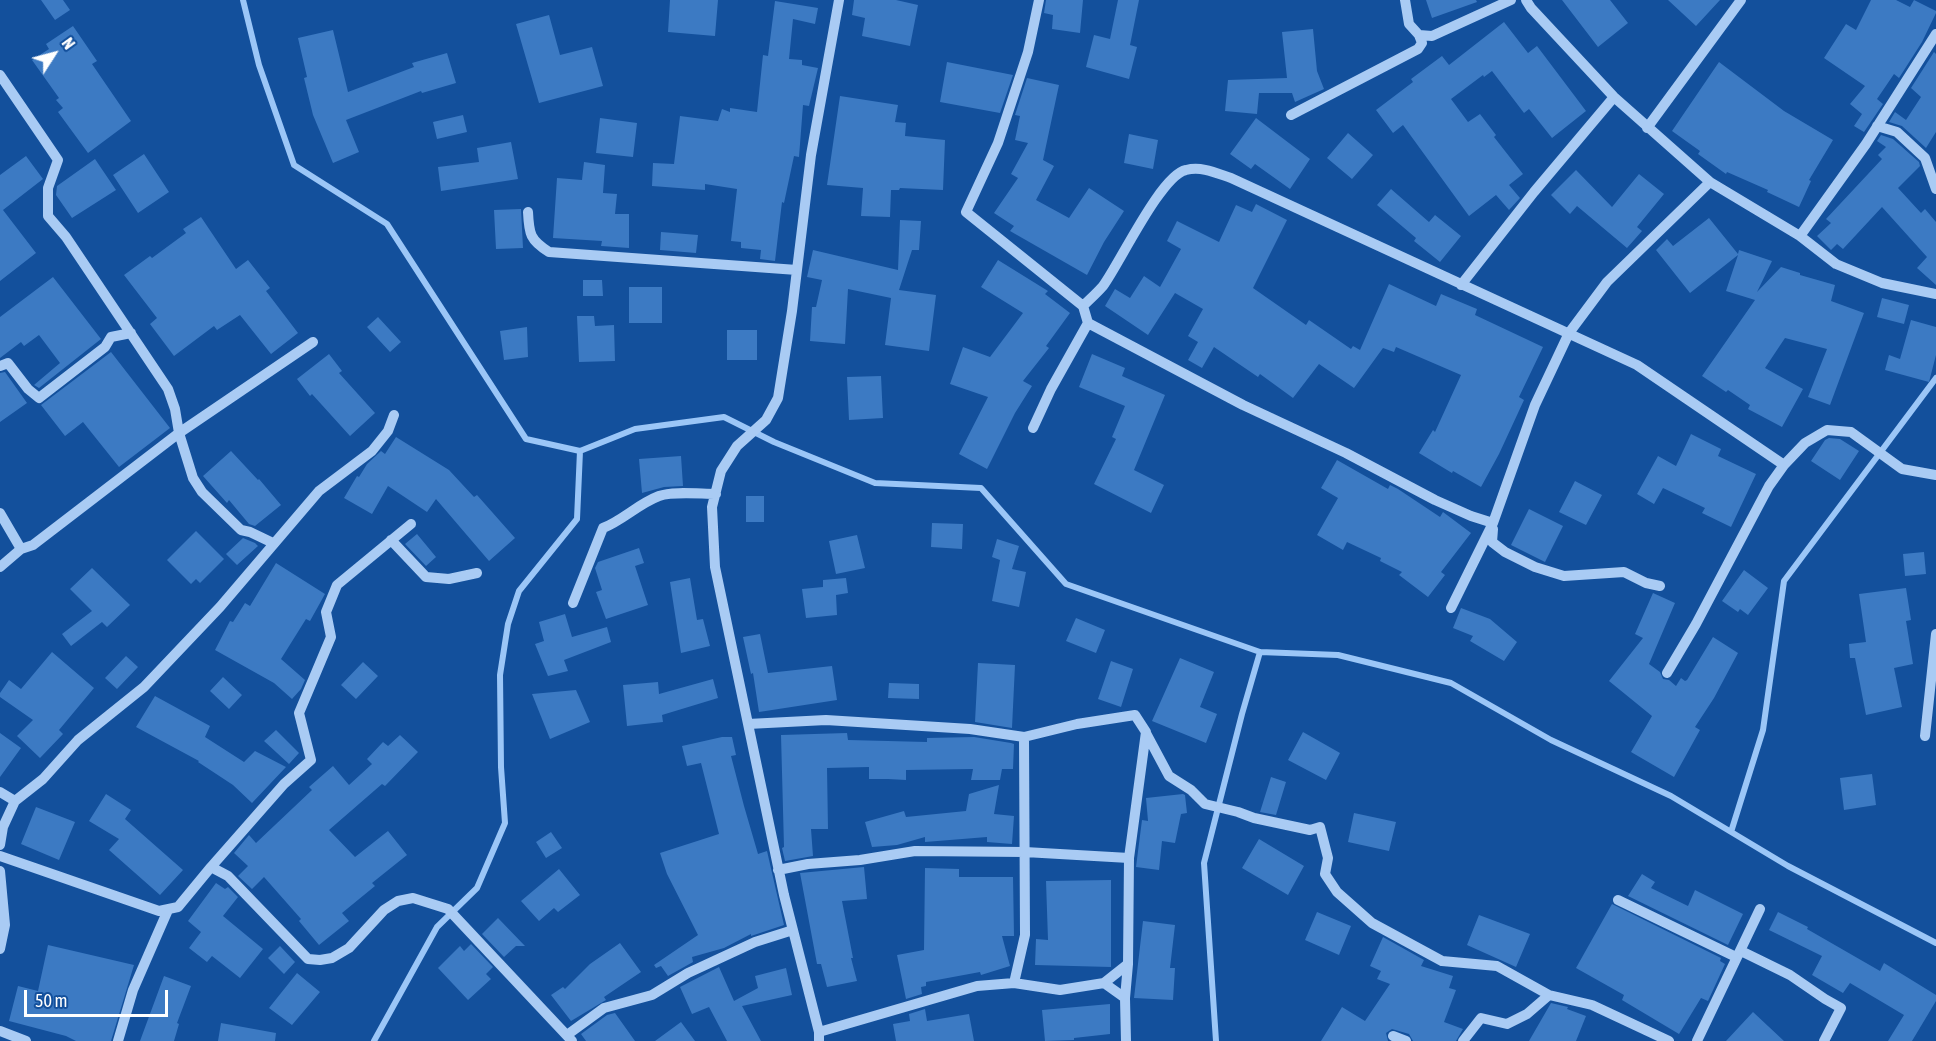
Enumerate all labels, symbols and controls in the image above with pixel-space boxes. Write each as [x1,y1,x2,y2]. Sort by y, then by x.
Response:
north arrow [24,24,84,84]
text: N [58,34,79,53]
scale bar [27,978,171,1016]
text: 50 m [35,990,67,1011]

